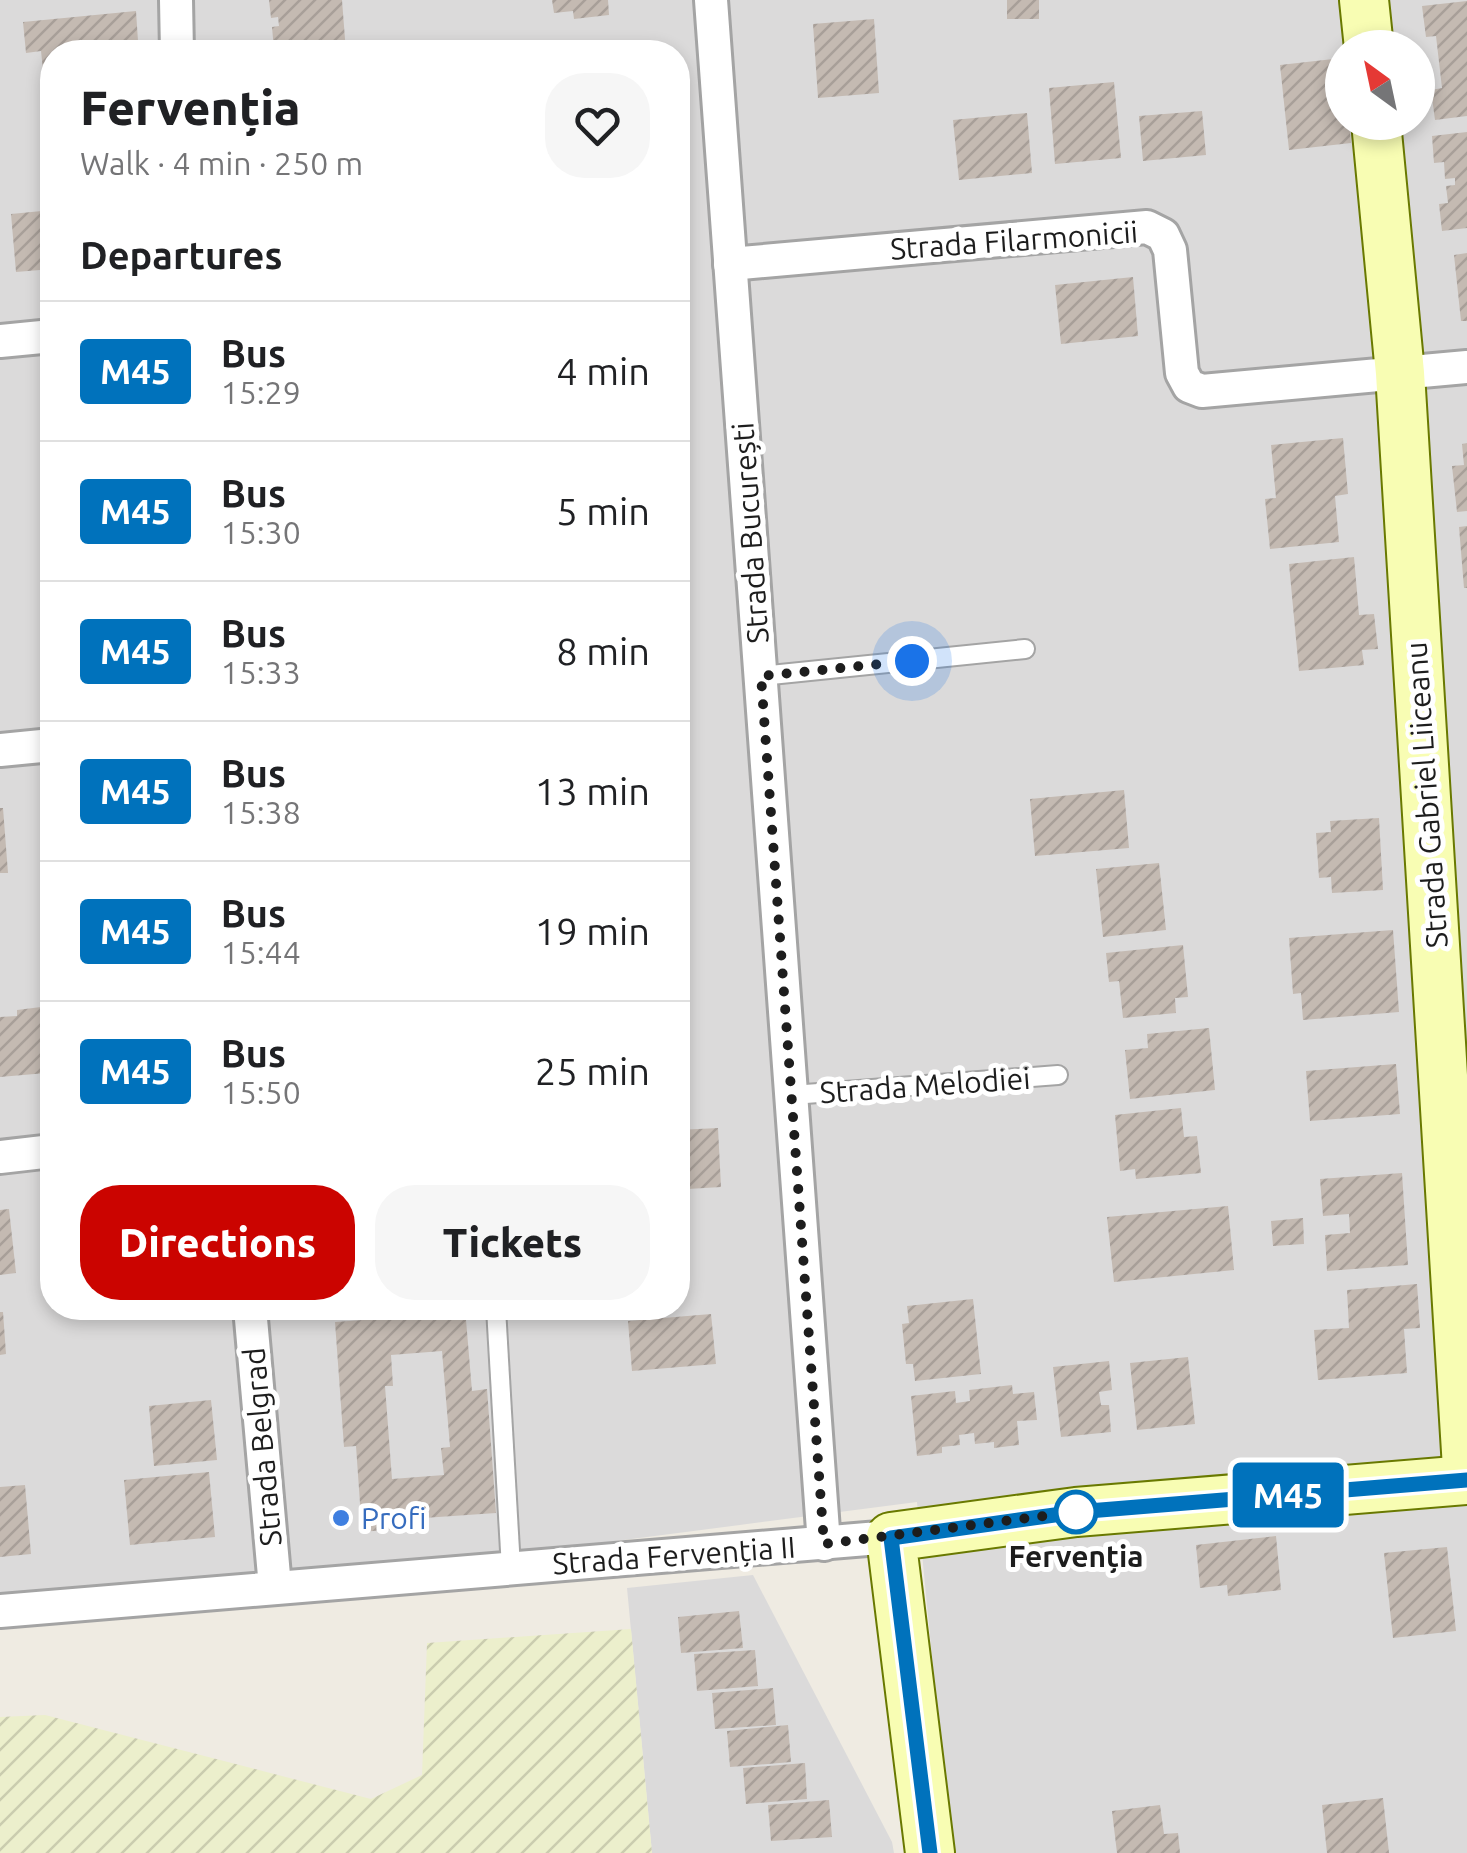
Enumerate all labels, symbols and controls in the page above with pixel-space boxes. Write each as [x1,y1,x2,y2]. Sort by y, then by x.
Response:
north arrow [1325,30,1435,140]
map controls [1325,30,1435,140]
button: heart [545,73,650,178]
text: Fervenția [80,80,301,134]
text: Walk · 4 min · 250 m [80,145,363,181]
street label: Strada Filarmonicii [889,214,1139,266]
text: Departures [80,234,282,276]
text: Bus [221,332,286,374]
text: 4 min [556,350,650,392]
text: M45 [100,351,171,391]
text: 15:29 [221,374,301,410]
street label: Strada București [725,421,775,645]
text: Bus [221,472,286,514]
text: 5 min [556,490,650,532]
text: M45 [100,491,171,531]
text: 15:30 [221,514,301,550]
text: Bus [221,612,286,654]
text: 8 min [556,630,650,672]
text: M45 [100,631,171,671]
your location [887,636,937,686]
street label: Strada Gabriel Liiceanu [1398,641,1454,949]
text: 15:33 [221,654,301,690]
text: Bus [221,752,286,794]
text: 13 min [535,770,650,812]
text: M45 [100,771,171,811]
text: 15:38 [221,794,301,830]
text: Bus [221,892,286,934]
text: 19 min [535,910,650,952]
text: M45 [100,911,171,951]
text: 15:44 [221,934,301,970]
text: Bus [221,1032,286,1074]
text: 25 min [535,1050,650,1092]
text: M45 [100,1051,171,1091]
street label: Strada Melodiei [819,1061,1031,1109]
text: 15:50 [221,1074,301,1110]
button: Directions [80,1185,355,1300]
button: Tickets [375,1185,650,1300]
street label: Strada Belgrad [236,1346,288,1548]
line badge: M45 [1230,1462,1346,1528]
text: M45 [1253,1475,1323,1515]
marker: Fervenția [1055,1491,1097,1533]
place label: Profi [361,1501,427,1535]
marker: Profi [330,1507,352,1529]
street label: Strada Fervenția II [551,1530,797,1580]
place label: Fervenția [1008,1539,1144,1573]

